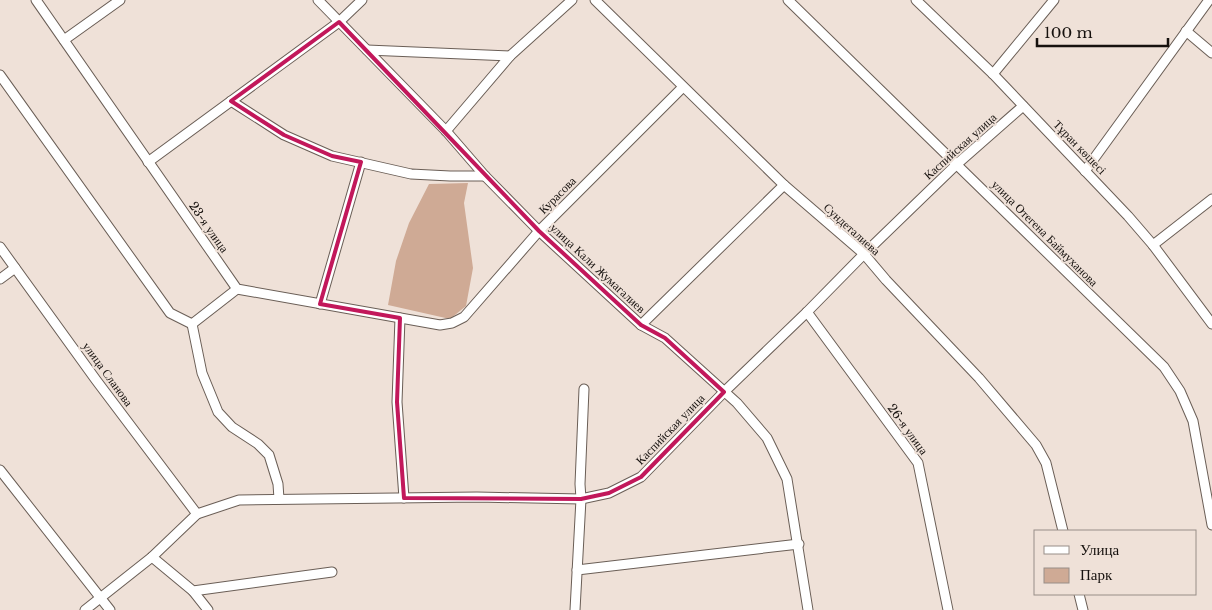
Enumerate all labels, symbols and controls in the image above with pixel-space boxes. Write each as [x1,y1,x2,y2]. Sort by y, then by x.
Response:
scale bar [1037,15,1168,47]
text: 100 m [1044,23,1093,42]
street label: Каспийская улица [921,109,1000,183]
street label: Тұран көшесі [1050,117,1110,178]
street label: Курасова [535,173,579,217]
street label: улица Отегена Баймуханова [989,177,1102,290]
street label: 23-я улица [186,199,232,256]
street label: Сундеталиева [821,200,884,259]
street label: улица Кали Жумагалиев [547,220,649,316]
street label: улица Сланова [80,339,137,410]
street label: Каспийская улица [632,390,708,468]
street label: 26-я улица [885,401,932,458]
legend [1034,530,1197,595]
text: Улица [1080,540,1119,559]
text: Парк [1080,565,1113,584]

